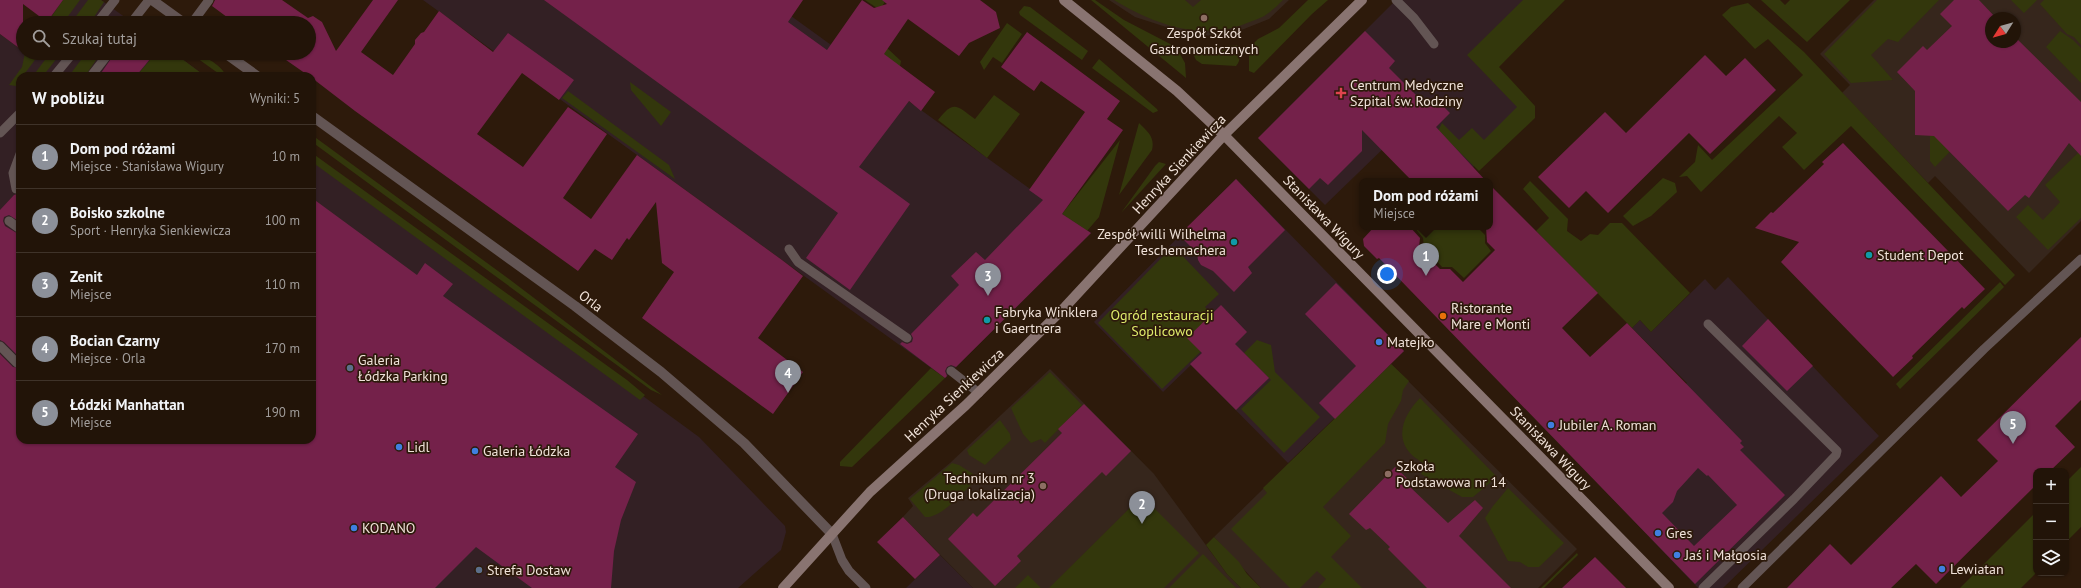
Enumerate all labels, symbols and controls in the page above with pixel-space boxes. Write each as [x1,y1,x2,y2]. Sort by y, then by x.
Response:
north arrow [1985,12,2021,48]
marker: Zespół Szkół Gastronomicznych [1199,13,1209,23]
search box [16,16,316,60]
place label: Zespół Szkół Gastronomicznych [1149,24,1259,58]
icon: search [30,27,52,49]
text: Szukaj tutaj [62,29,137,48]
place label: Centrum Medyczne Szpital św. Rodziny [1350,76,1464,110]
text: W pobliżu [32,87,104,109]
marker: Centrum Medyczne Szpital św. Rodziny [1335,87,1347,99]
text: Wyniki: 5 [250,90,300,107]
street label: Henryka Sienkiewicza [1128,110,1230,218]
text: Dom pod różami [70,139,175,158]
text: 1 [41,148,49,165]
text: 10 m [272,148,300,165]
text: Miejsce · Stanisława Wigury [70,158,224,175]
street label: Stanisława Wigury [1279,171,1369,263]
popup [1359,178,1493,230]
text: Dom pod różami [1373,186,1479,205]
text: Boisko szkolne [70,203,165,222]
text: Miejsce [1373,205,1415,222]
text: 2 [41,212,49,229]
text: 100 m [265,212,300,229]
text: Sport · Henryka Sienkiewicza [70,222,231,239]
place label: Zespół willi Wilhelma Teschemachera [1097,225,1226,259]
marker: Zespół willi Wilhelma Teschemachera [1229,237,1239,247]
pin: 1 [1413,243,1439,276]
place label: Student Depot [1877,246,1964,264]
marker: Student Depot [1864,250,1874,260]
pin: 3 [975,263,1001,296]
your location [1377,264,1397,284]
text: Zenit [70,267,103,286]
text: 3 [41,276,49,293]
text: 110 m [265,276,300,293]
text: Miejsce [70,286,111,303]
street label: Orla [575,286,607,316]
place label: Ristorante Mare e Monti [1451,299,1530,333]
place label: Fabryka Winklera i Gaertnera [995,303,1098,337]
park label: Ogród restauracji Soplicowo [1110,306,1214,340]
marker: Ristorante Mare e Monti [1438,311,1448,321]
marker: Fabryka Winklera i Gaertnera [982,315,992,325]
text: Bocian Czarny [70,331,160,350]
place label: Matejko [1387,333,1435,351]
marker: Matejko [1374,337,1384,347]
text: 4 [41,340,49,357]
text: 170 m [265,340,300,357]
street label: Henryka Sienkiewicza [900,344,1008,446]
text: Miejsce · Orla [70,350,145,367]
place label: Galeria Łódzka Parking [358,351,448,385]
pin: 4 [775,360,801,393]
marker: Galeria Łódzka Parking [345,363,355,373]
text: Łódzki Manhattan [70,395,185,414]
street label: Stanisława Wigury [1506,402,1596,494]
text: 5 [41,404,49,421]
text: 190 m [265,404,300,421]
pin: 5 [2000,411,2026,444]
text: Miejsce [70,414,111,431]
place label: Jubiler A. Roman [1558,416,1657,434]
marker: Jubiler A. Roman [1546,420,1556,430]
place label: Lidl [407,438,430,456]
marker: Lidl [394,442,404,452]
place label: Galeria Łódzka [483,442,570,460]
marker: Galeria Łódzka [470,446,480,456]
place label: Szkoła Podstawowa nr 14 [1396,457,1506,491]
map controls [2033,468,2069,576]
button: + [2033,468,2069,504]
place label: Technikum nr 3 (Druga lokalizacja) [924,469,1035,503]
marker: Szkoła Podstawowa nr 14 [1383,469,1393,479]
marker: Technikum nr 3 (Druga lokalizacja) [1038,481,1048,491]
pin: 2 [1129,491,1155,524]
button: − [2033,504,2069,540]
place label: KODANO [362,519,415,537]
marker: KODANO [349,523,359,533]
place label: Gres [1666,524,1692,542]
marker: Gres [1653,528,1663,538]
button: layers [2033,540,2069,576]
place label: Jaś i Małgosia [1684,546,1767,564]
marker: Jaś i Małgosia [1672,550,1682,560]
place label: Lewiatan [1950,560,2004,578]
place label: Strefa Dostaw [487,561,571,579]
marker: Lewiatan [1937,564,1947,574]
marker: Strefa Dostaw [474,565,484,575]

